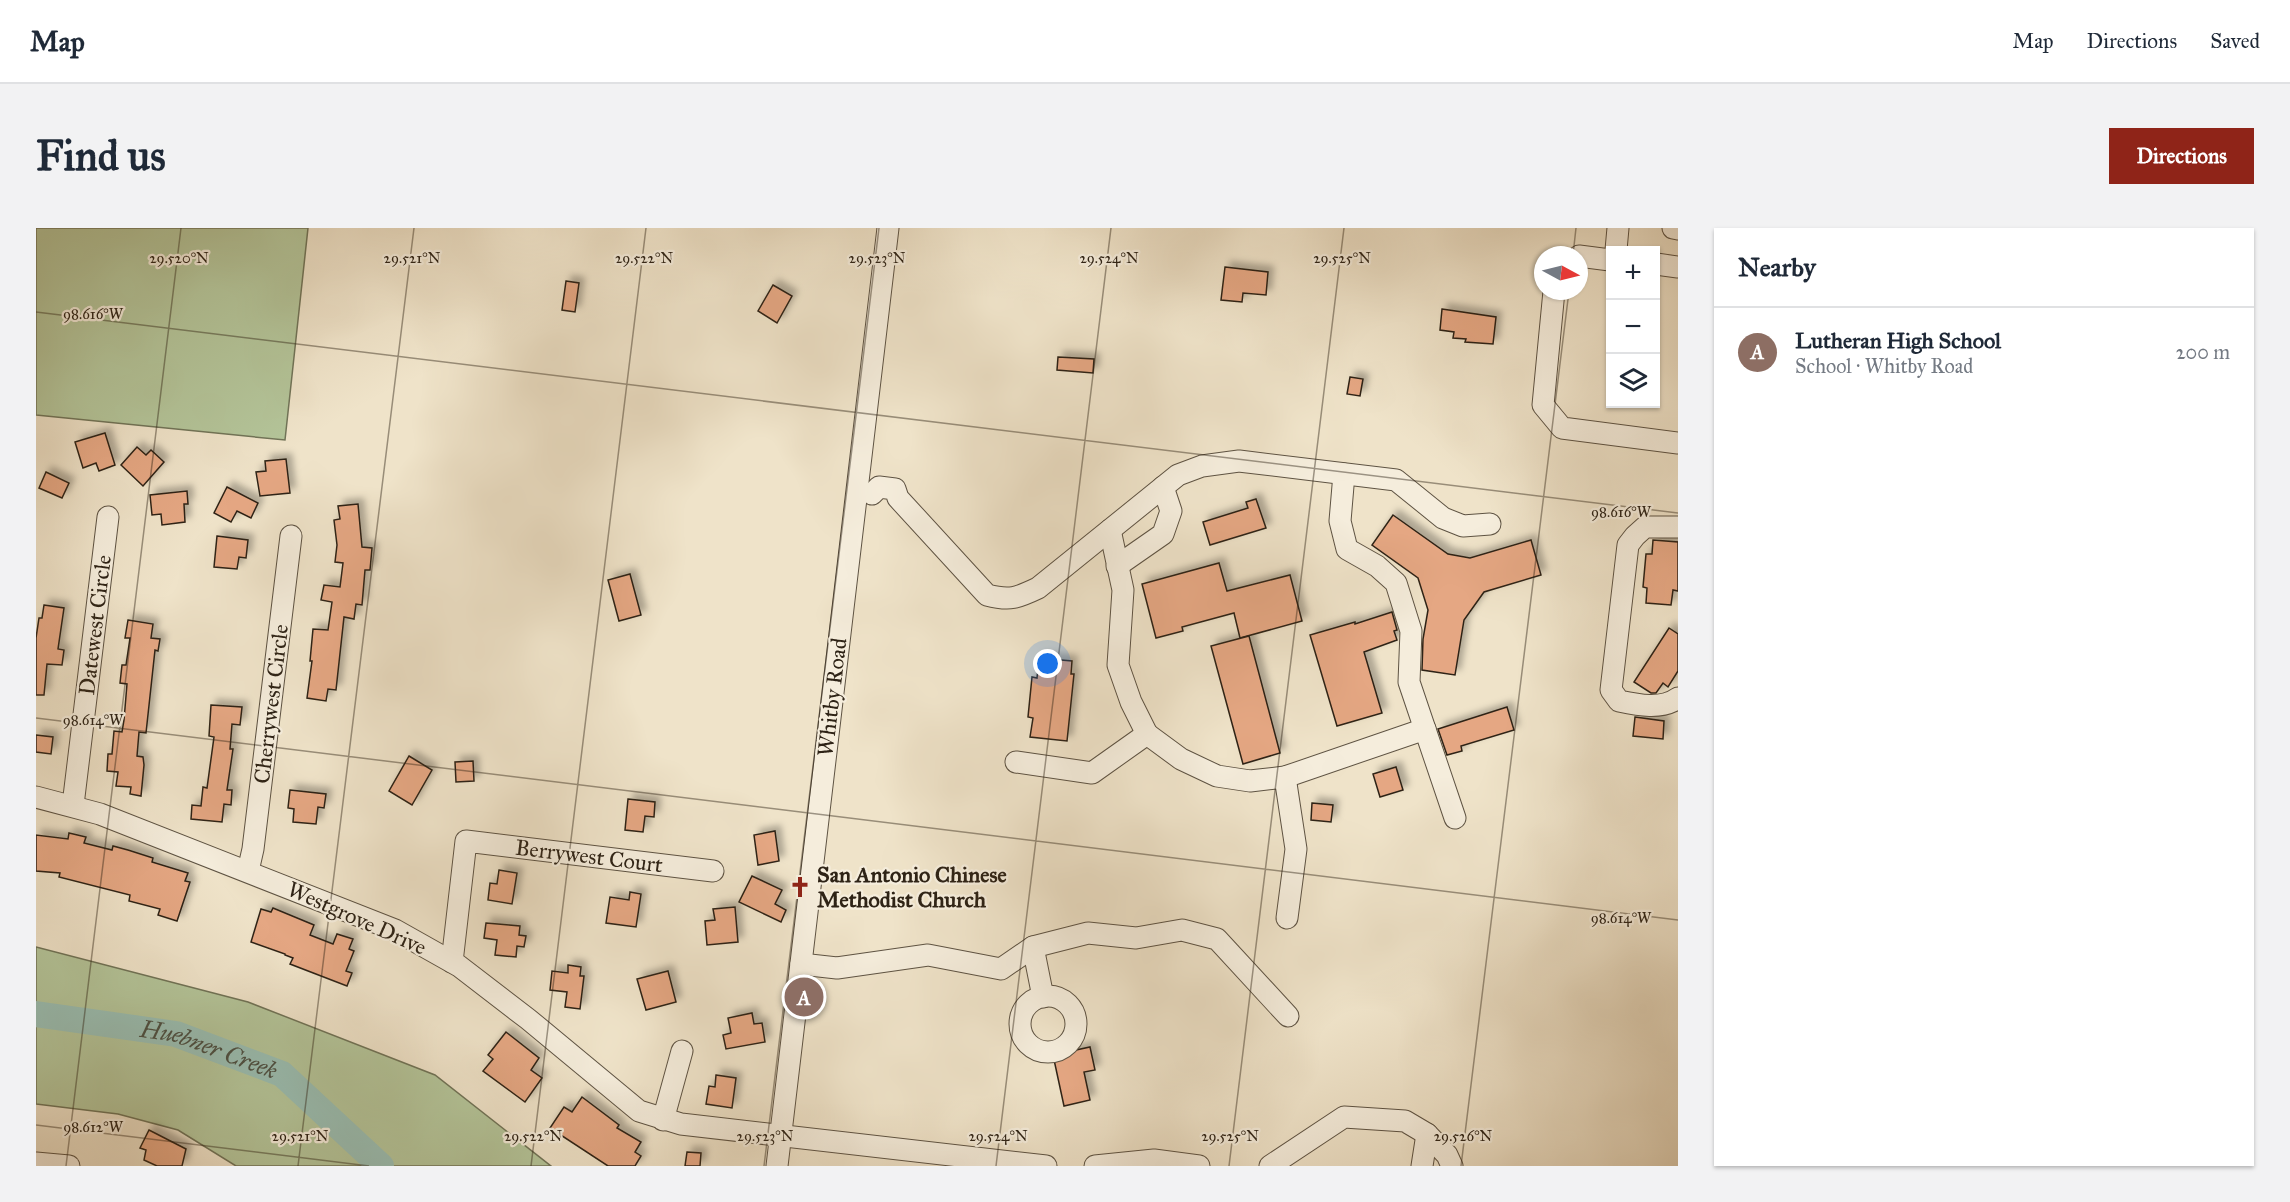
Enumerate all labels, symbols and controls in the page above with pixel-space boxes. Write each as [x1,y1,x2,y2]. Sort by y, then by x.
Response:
text: Map [30,24,85,59]
text: Map [2013,28,2054,54]
text: Directions [2087,28,2177,54]
text: Saved [2210,28,2260,54]
button: Directions [2109,128,2254,184]
text: Find us [36,130,166,182]
north arrow [1534,246,1588,300]
map controls [1606,246,1660,408]
button: + [1606,246,1660,300]
text: 29.520°N [149,249,209,267]
text: 29.521°N [384,249,441,267]
text: 29.522°N [615,249,673,267]
text: 29.523°N [849,249,906,267]
text: 29.524°N [1079,249,1139,267]
text: 29.525°N [1313,249,1371,267]
text: Nearby [1738,251,1816,283]
button: − [1606,300,1660,354]
text: 98.616°W [63,305,124,323]
text: Lutheran High School [1795,327,2001,354]
text: A [1751,340,1764,364]
text: 200 m [2176,340,2230,364]
button: layers [1606,354,1660,408]
text: School · Whitby Road [1795,354,1973,378]
text: 98.616°W [1591,503,1652,521]
street label: Datewest Circle [73,553,117,697]
street label: Cherrywest Circle [248,623,294,785]
street label: Whitby Road [811,636,853,758]
your location [1033,649,1062,678]
text: 98.614°W [63,711,124,729]
street label: Berrywest Court [514,834,665,878]
place label: San Antonio Chinese Methodist Church [817,861,1007,913]
street label: Westgrove Drive [283,875,431,961]
church icon: San Antonio Chinese Methodist Church [788,875,812,899]
text: 98.614°W [1591,909,1652,927]
pin: A [784,974,824,1020]
water label: Huebner Creek [137,1014,282,1086]
text: 98.612°W [63,1118,124,1136]
text: 29.521°N [272,1127,329,1145]
text: 29.522°N [504,1127,562,1145]
text: 29.523°N [737,1127,794,1145]
text: 29.524°N [968,1127,1028,1145]
text: 29.525°N [1201,1127,1259,1145]
text: 29.526°N [1434,1127,1493,1145]

